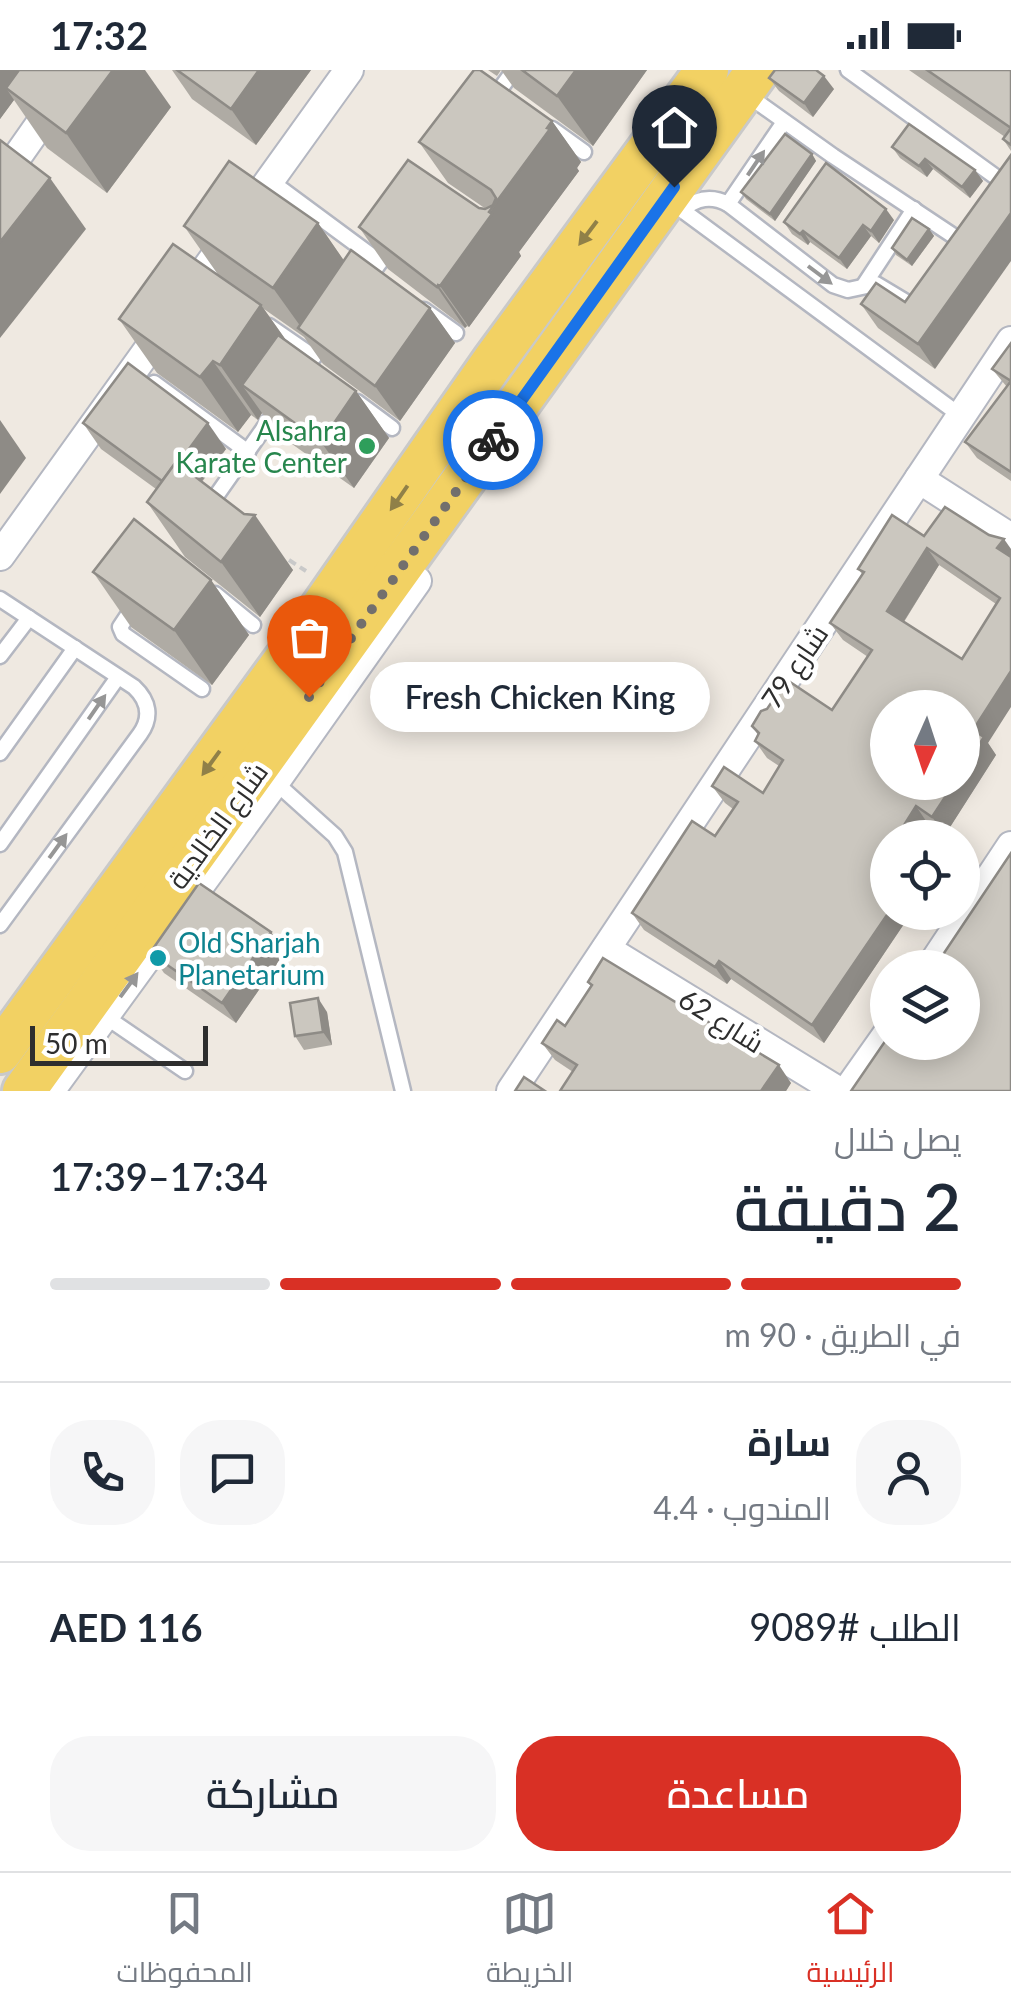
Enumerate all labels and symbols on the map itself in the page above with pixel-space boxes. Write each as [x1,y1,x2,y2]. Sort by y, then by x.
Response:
pin [632,85,717,188]
one-way arrow [746,150,765,176]
one-way arrow [578,220,598,246]
one-way arrow [807,265,833,285]
courier [443,390,543,490]
place label: Alsahra Karate Center [175,413,347,479]
marker: Alsahra Karate Center [356,435,378,457]
one-way arrow [390,485,409,511]
pin [267,595,352,698]
street label: شارع 79 [754,618,837,716]
callout: Fresh Chicken King [369,662,709,732]
north arrow [870,690,980,800]
one-way arrow [86,693,106,720]
one-way arrow [201,750,221,776]
street label: شارع الخالدية [160,755,277,897]
one-way arrow [47,833,67,859]
place label: Old Sharjah Planetarium [178,925,325,991]
marker: Old Sharjah Planetarium [147,947,169,969]
one-way arrow [119,971,138,998]
street label: شارع 62 [672,981,771,1062]
scale bar [30,1021,208,1066]

